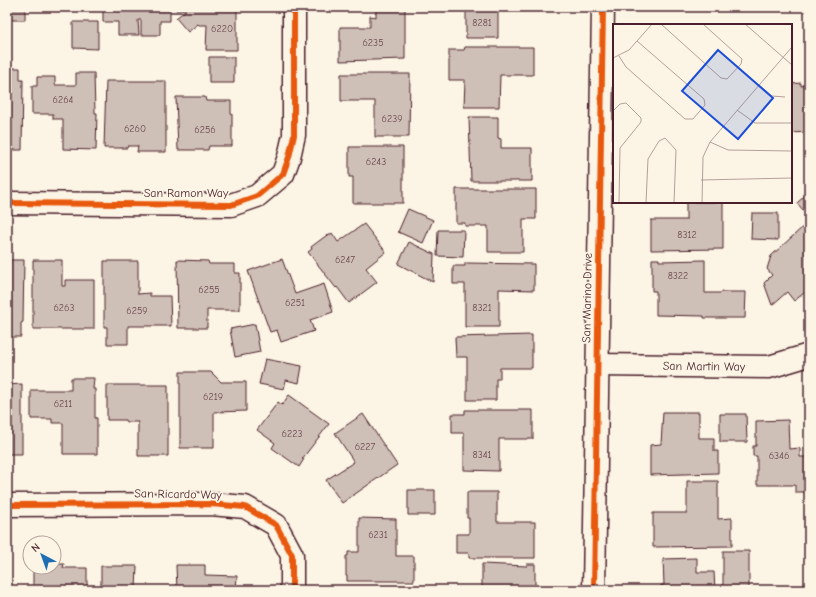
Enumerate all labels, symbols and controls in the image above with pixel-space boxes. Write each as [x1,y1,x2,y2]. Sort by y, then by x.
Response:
house number: 8281 [472,17,492,29]
house number: 6220 [211,23,233,35]
inset map [613,24,792,203]
house number: 6235 [362,37,384,49]
house number: 6264 [53,94,74,106]
house number: 6239 [381,113,403,125]
house number: 6260 [124,123,146,135]
house number: 6256 [194,124,216,136]
house number: 6243 [366,156,386,168]
street label: San Ramon Way [144,186,229,200]
house number: 8312 [677,229,697,241]
street label: San Marino Drive [579,253,595,343]
house number: 6247 [335,254,355,266]
house number: 8322 [668,270,688,282]
house number: 6255 [198,284,220,296]
house number: 6251 [285,297,305,309]
house number: 6263 [53,302,75,314]
house number: 8321 [472,302,492,314]
house number: 6259 [126,305,148,317]
street label: San Martin Way [663,359,746,374]
house number: 6219 [203,391,223,403]
house number: 6211 [54,398,72,410]
house number: 6223 [282,428,302,440]
house number: 6227 [355,441,376,453]
house number: 8341 [472,449,492,461]
house number: 6346 [769,450,789,462]
street label: San Ricardo Way [134,486,223,502]
house number: 6231 [368,529,388,541]
north arrow [22,535,62,575]
text: N [29,541,43,555]

